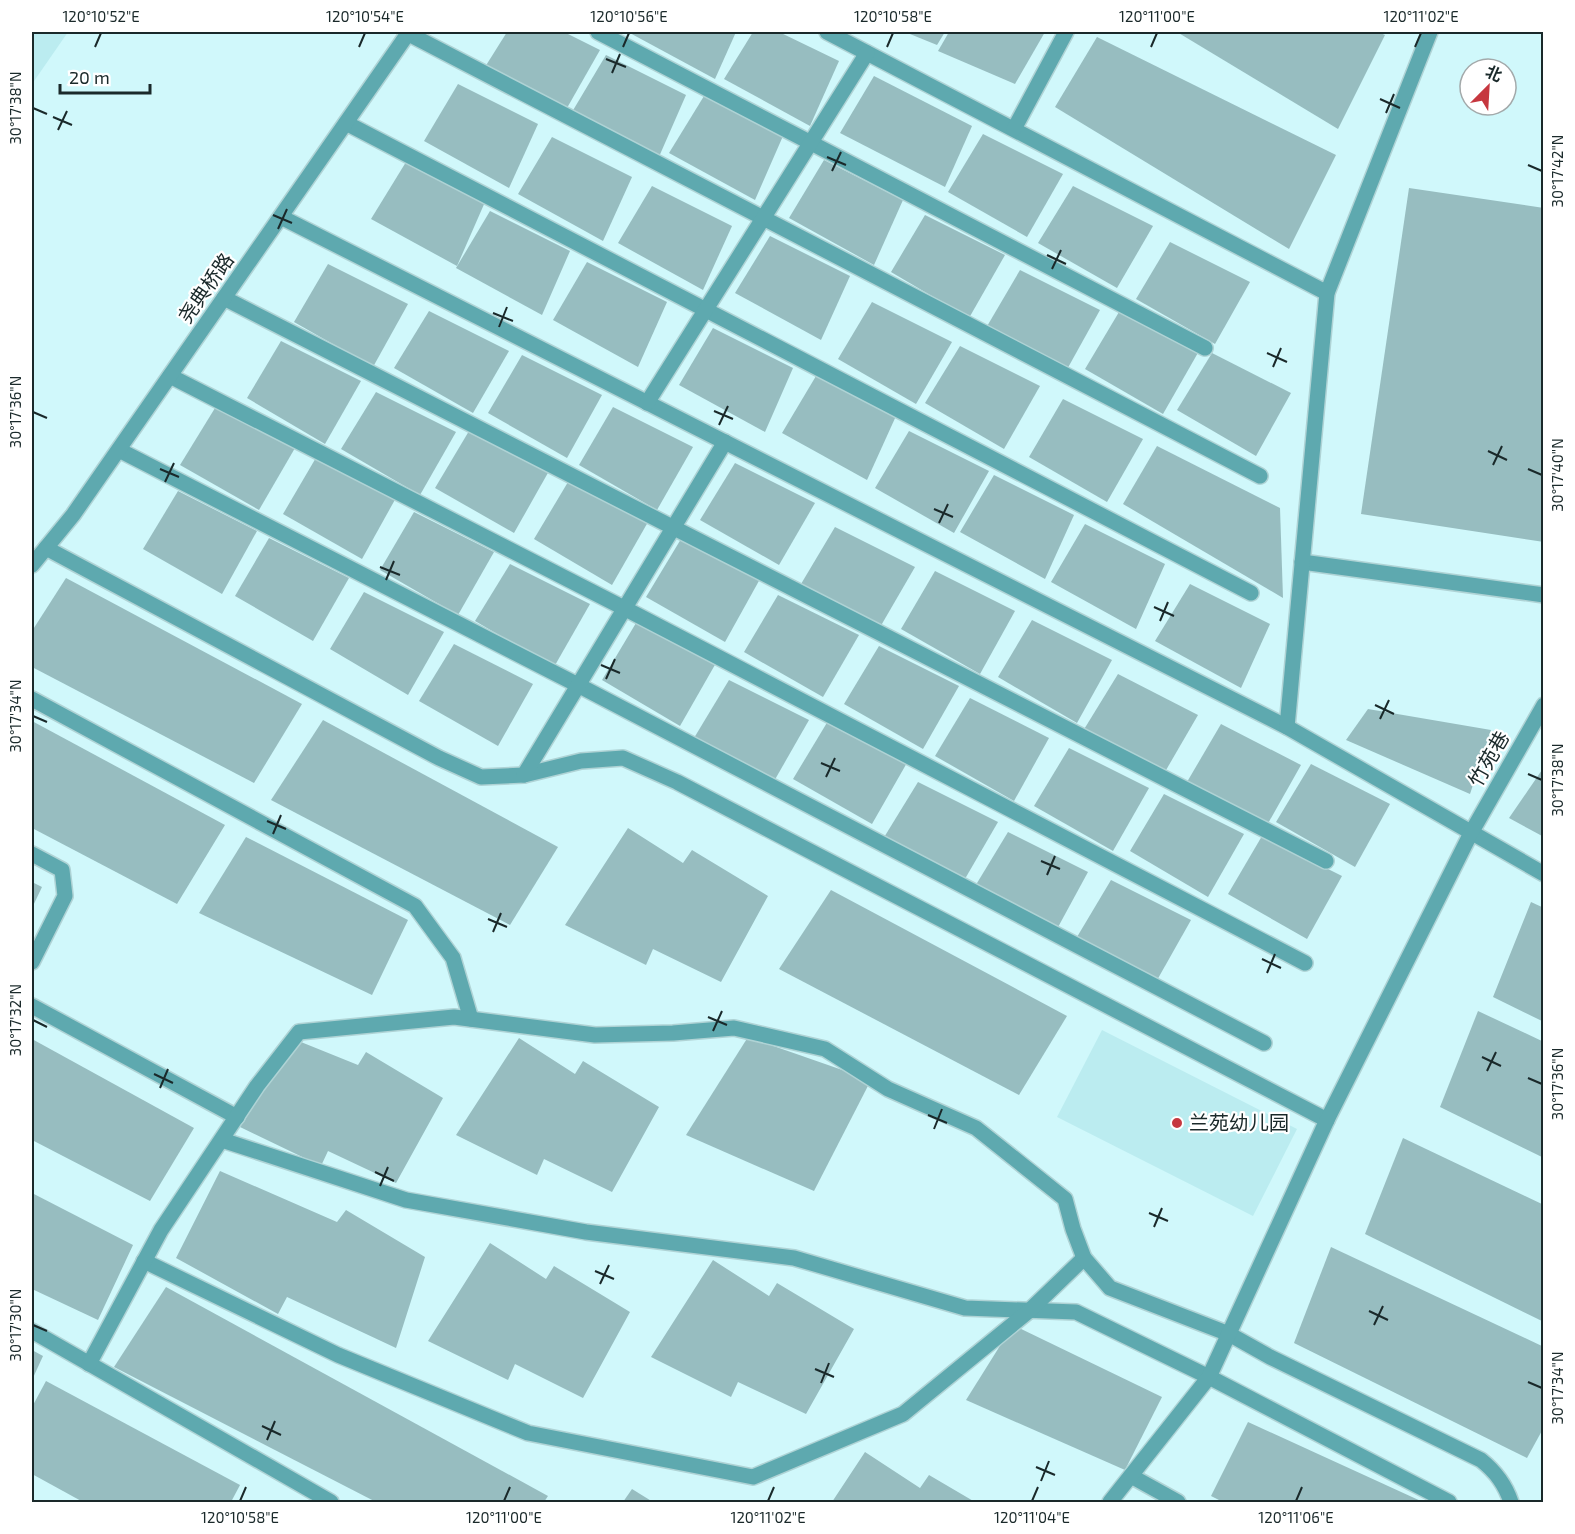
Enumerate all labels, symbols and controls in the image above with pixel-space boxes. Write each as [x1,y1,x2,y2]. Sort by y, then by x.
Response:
text: 120°10'52"E [62,7,140,25]
text: 120°10'54"E [326,7,404,25]
text: 120°10'56"E [590,7,668,25]
text: 120°10'58"E [854,7,932,25]
text: 120°11'00"E [1119,7,1195,25]
text: 120°11'02"E [1383,7,1459,25]
scale bar [60,57,150,95]
north arrow [1458,57,1518,117]
text: 北 [1483,61,1505,85]
text: 20 m [69,66,110,88]
text: 30°17'38"N [6,72,24,144]
text: 30°17'42"N [1548,135,1566,207]
street label: 尧典桥路 [172,248,238,327]
text: 30°17'36"N [6,376,24,448]
text: 30°17'40"N [1548,438,1566,512]
text: 30°17'34"N [6,680,24,753]
street label: 竹苑巷 [1463,727,1514,790]
text: 30°17'38"N [1548,744,1566,816]
text: 30°17'32"N [6,984,24,1056]
text: 30°17'36"N [1548,1048,1566,1120]
place label: 兰苑幼儿园 [1189,1110,1289,1134]
marker: 兰苑幼儿园 [1170,1116,1184,1130]
text: 30°17'30"N [6,1289,24,1361]
text: 30°17'34"N [1548,1352,1566,1425]
text: 120°10'58"E [201,1508,279,1526]
text: 120°11'00"E [466,1508,542,1526]
text: 120°11'02"E [730,1508,806,1526]
text: 120°11'04"E [994,1508,1070,1526]
text: 120°11'06"E [1258,1508,1334,1526]

